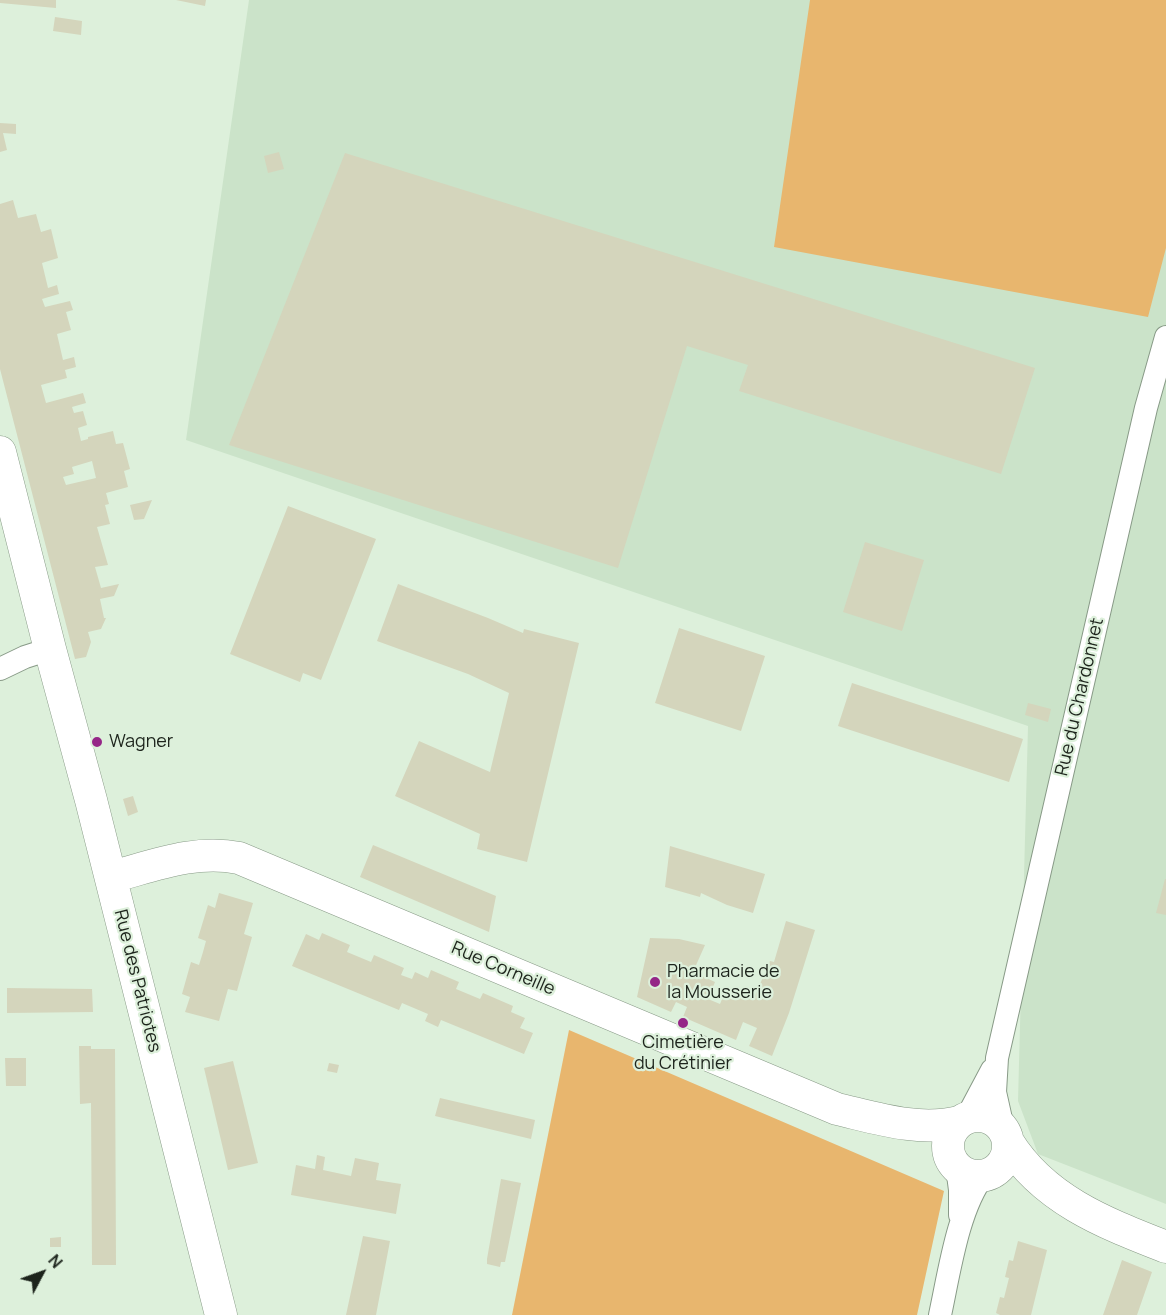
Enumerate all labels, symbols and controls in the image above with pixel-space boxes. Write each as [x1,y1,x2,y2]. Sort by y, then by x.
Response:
street label: Rue du Chardonnet [1051,616,1109,778]
place label: Wagner [109,731,173,753]
marker: Wagner [90,735,104,749]
street label: Rue des Patriotes [109,907,165,1055]
street label: Rue Corneille [448,937,558,1001]
place label: Pharmacie de la Mousserie [667,961,780,1004]
marker: Pharmacie de la Mousserie [648,975,662,989]
marker: Cimetière du Crétinier [676,1016,690,1030]
place label: Cimetière du Crétinier [634,1032,732,1074]
north arrow [12,1243,72,1303]
text: N [44,1250,68,1273]

